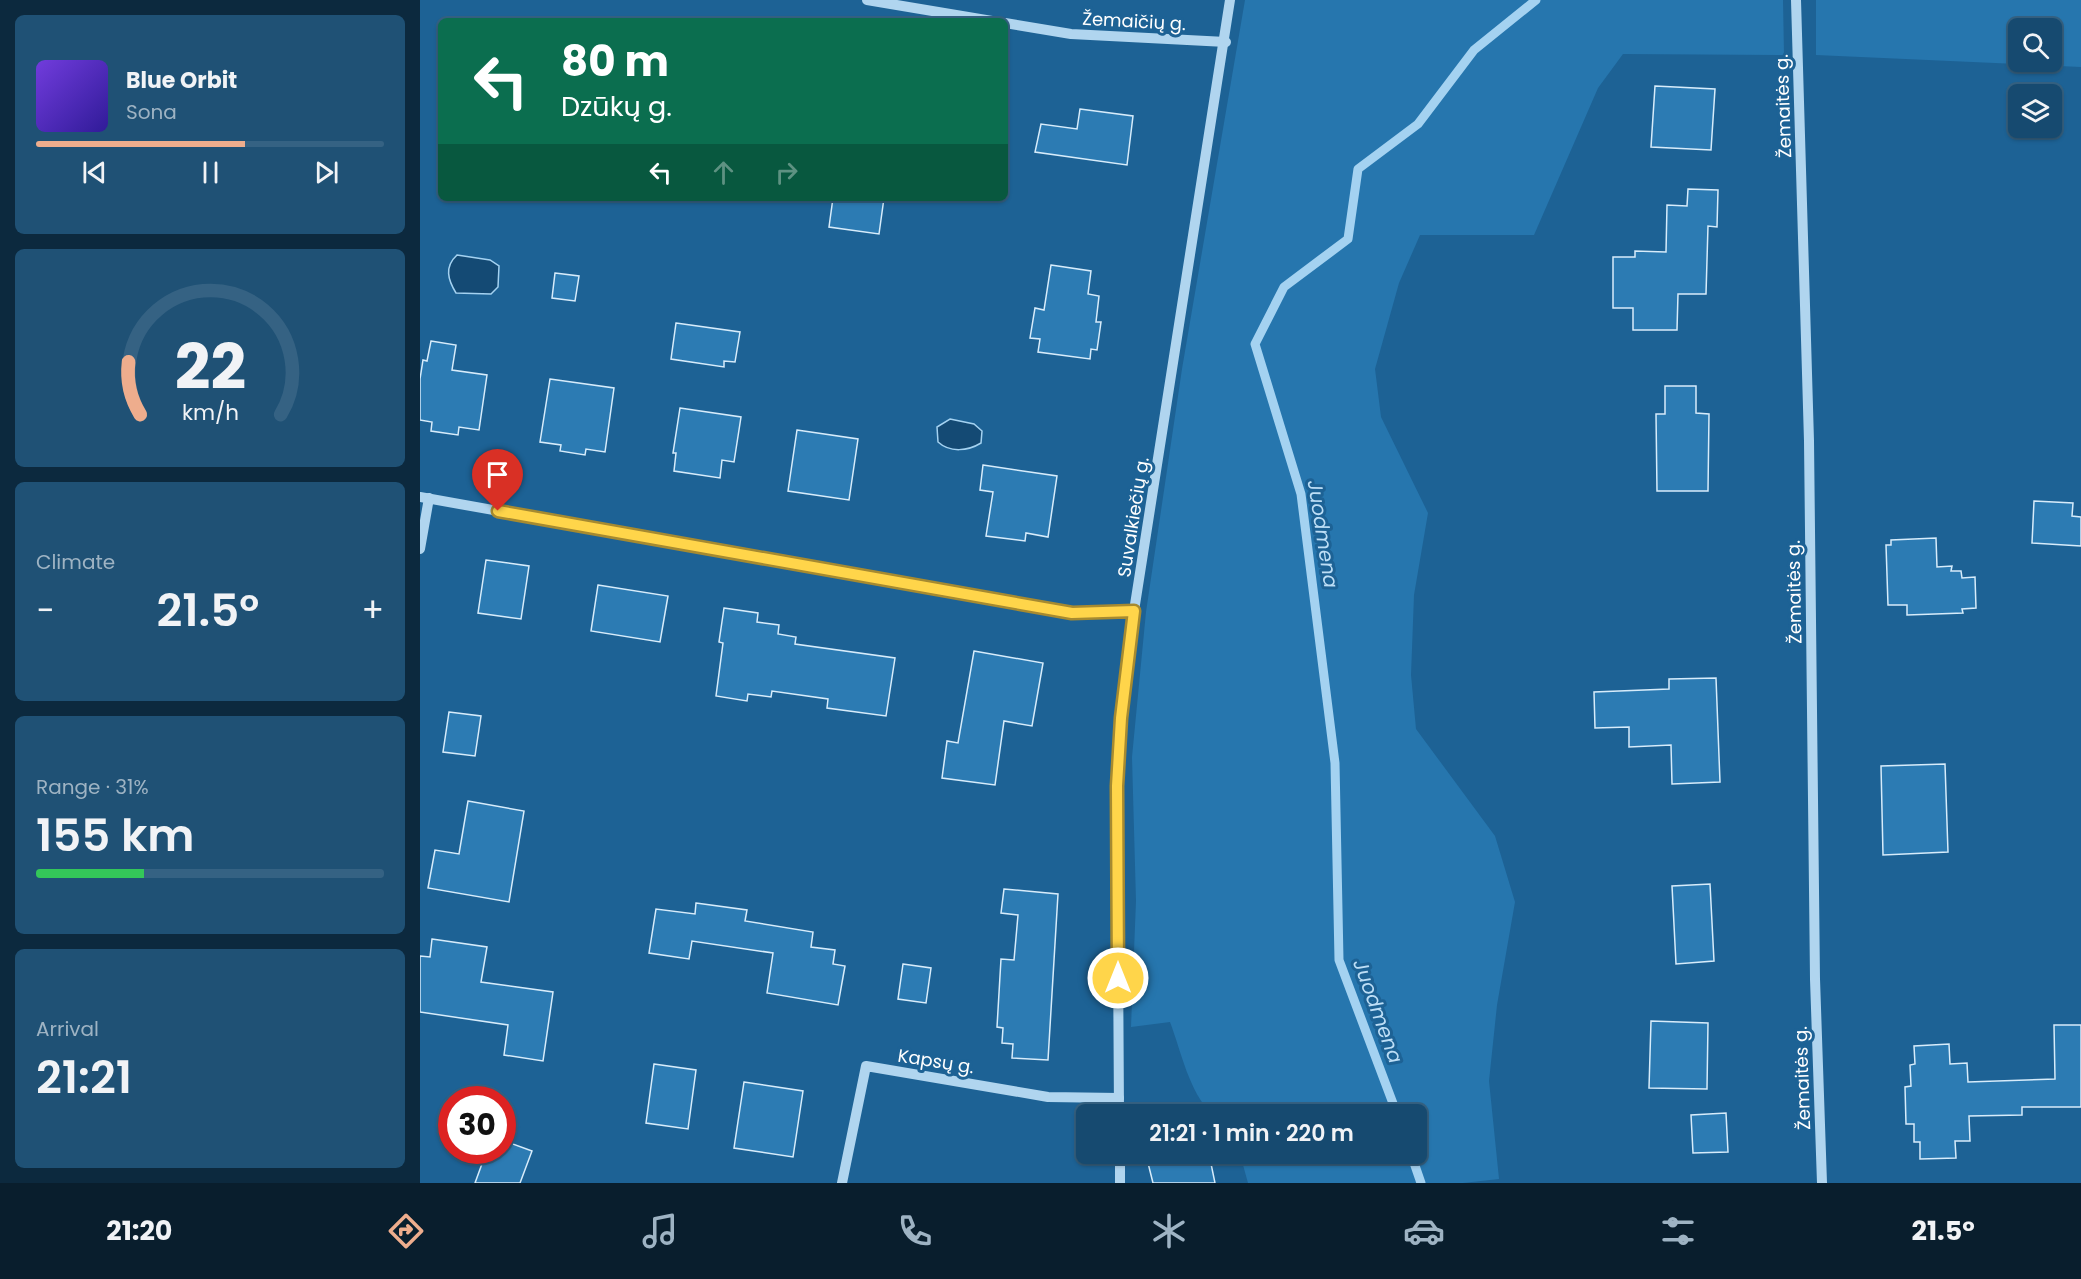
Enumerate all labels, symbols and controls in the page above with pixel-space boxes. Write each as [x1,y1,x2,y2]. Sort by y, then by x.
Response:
street label: Žemaičių g. [1082,6,1186,36]
map controls [2008,18,2062,138]
button: search [2008,18,2062,72]
text: 80 m [561,32,669,91]
icon: left [462,42,540,120]
street label: Žemaitės g. [1769,54,1797,158]
text: Blue Orbit [126,65,237,96]
button: layers [2008,84,2062,138]
text: Dzūkų g. [561,88,672,125]
text: Sona [126,98,177,126]
icon: previous [78,156,111,189]
icon: pause [194,156,227,189]
icon: next [310,156,343,189]
icon: left [644,156,677,189]
icon: ahead [707,156,740,189]
icon: right [770,156,803,189]
text: 22 [174,323,246,411]
text: km/h [181,397,239,428]
pin [472,449,523,511]
street label: Suvalkiečių g. [1111,455,1155,579]
icon: arrive [481,458,514,491]
water label: Juodmena [1301,478,1345,590]
street label: Žemaitės g. [1781,540,1807,644]
text: Climate [36,548,115,576]
text: 21.5° [156,579,259,642]
text: − [36,587,54,634]
text: + [361,587,384,634]
text: Range · 31% [36,773,149,801]
text: 155 km [36,804,194,867]
position arrow [1086,946,1150,1010]
water label: Juodmena [1346,955,1410,1067]
text: Arrival [36,1015,99,1043]
street label: Žemaitės g. [1788,1026,1816,1130]
street label: Kapsų g. [896,1043,976,1079]
text: 21:21 [36,1046,132,1109]
speed limit sign: 30 [438,1086,516,1164]
text: 21:21 · 1 min · 220 m [1149,1118,1354,1149]
icon: directions [385,1210,427,1252]
icon: music [639,1210,681,1252]
icon: phone [894,1210,936,1252]
icon: climate [1148,1210,1190,1252]
icon: car [1403,1210,1445,1252]
icon: filters [1657,1210,1699,1252]
text: 21:20 [106,1212,172,1249]
text: 21.5° [1912,1212,1975,1249]

